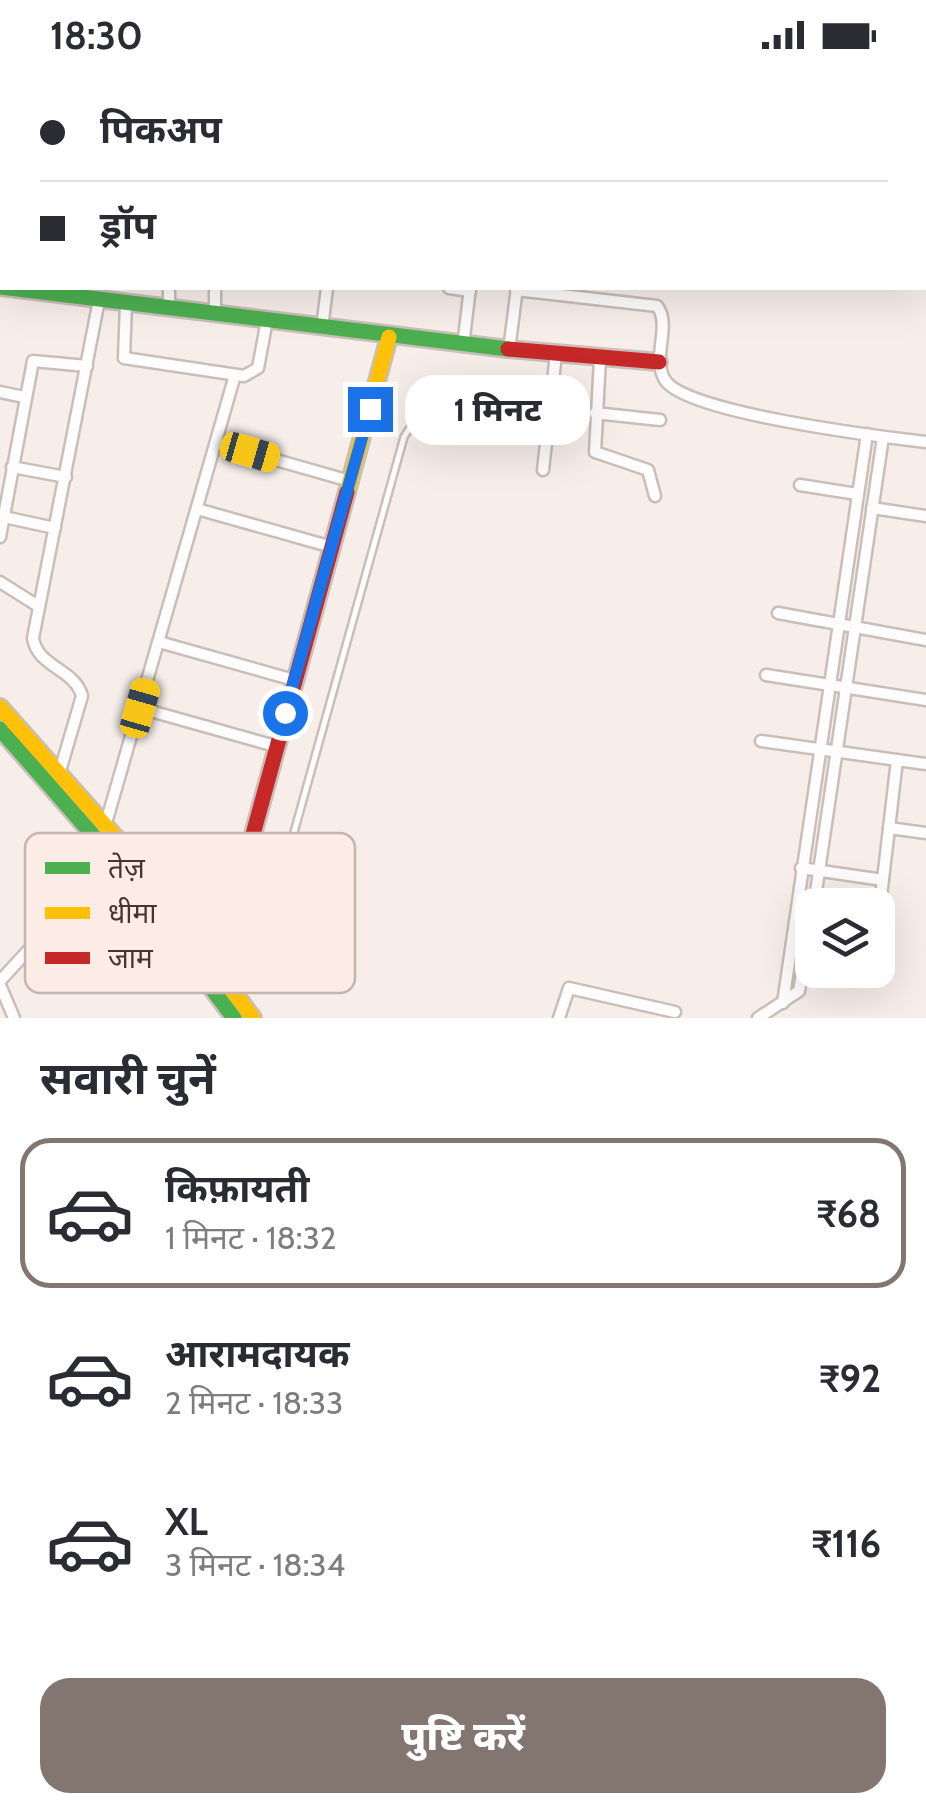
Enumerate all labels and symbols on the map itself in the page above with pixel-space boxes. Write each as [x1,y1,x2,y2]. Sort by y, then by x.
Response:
callout: 1 मिनट [405,374,590,444]
route end [348,387,393,432]
car [217,429,283,475]
car [117,675,163,741]
route start [263,691,308,736]
legend [25,833,355,993]
text: तेज़ [108,851,146,885]
text: धीमा [108,896,157,930]
text: जाम [108,941,154,975]

